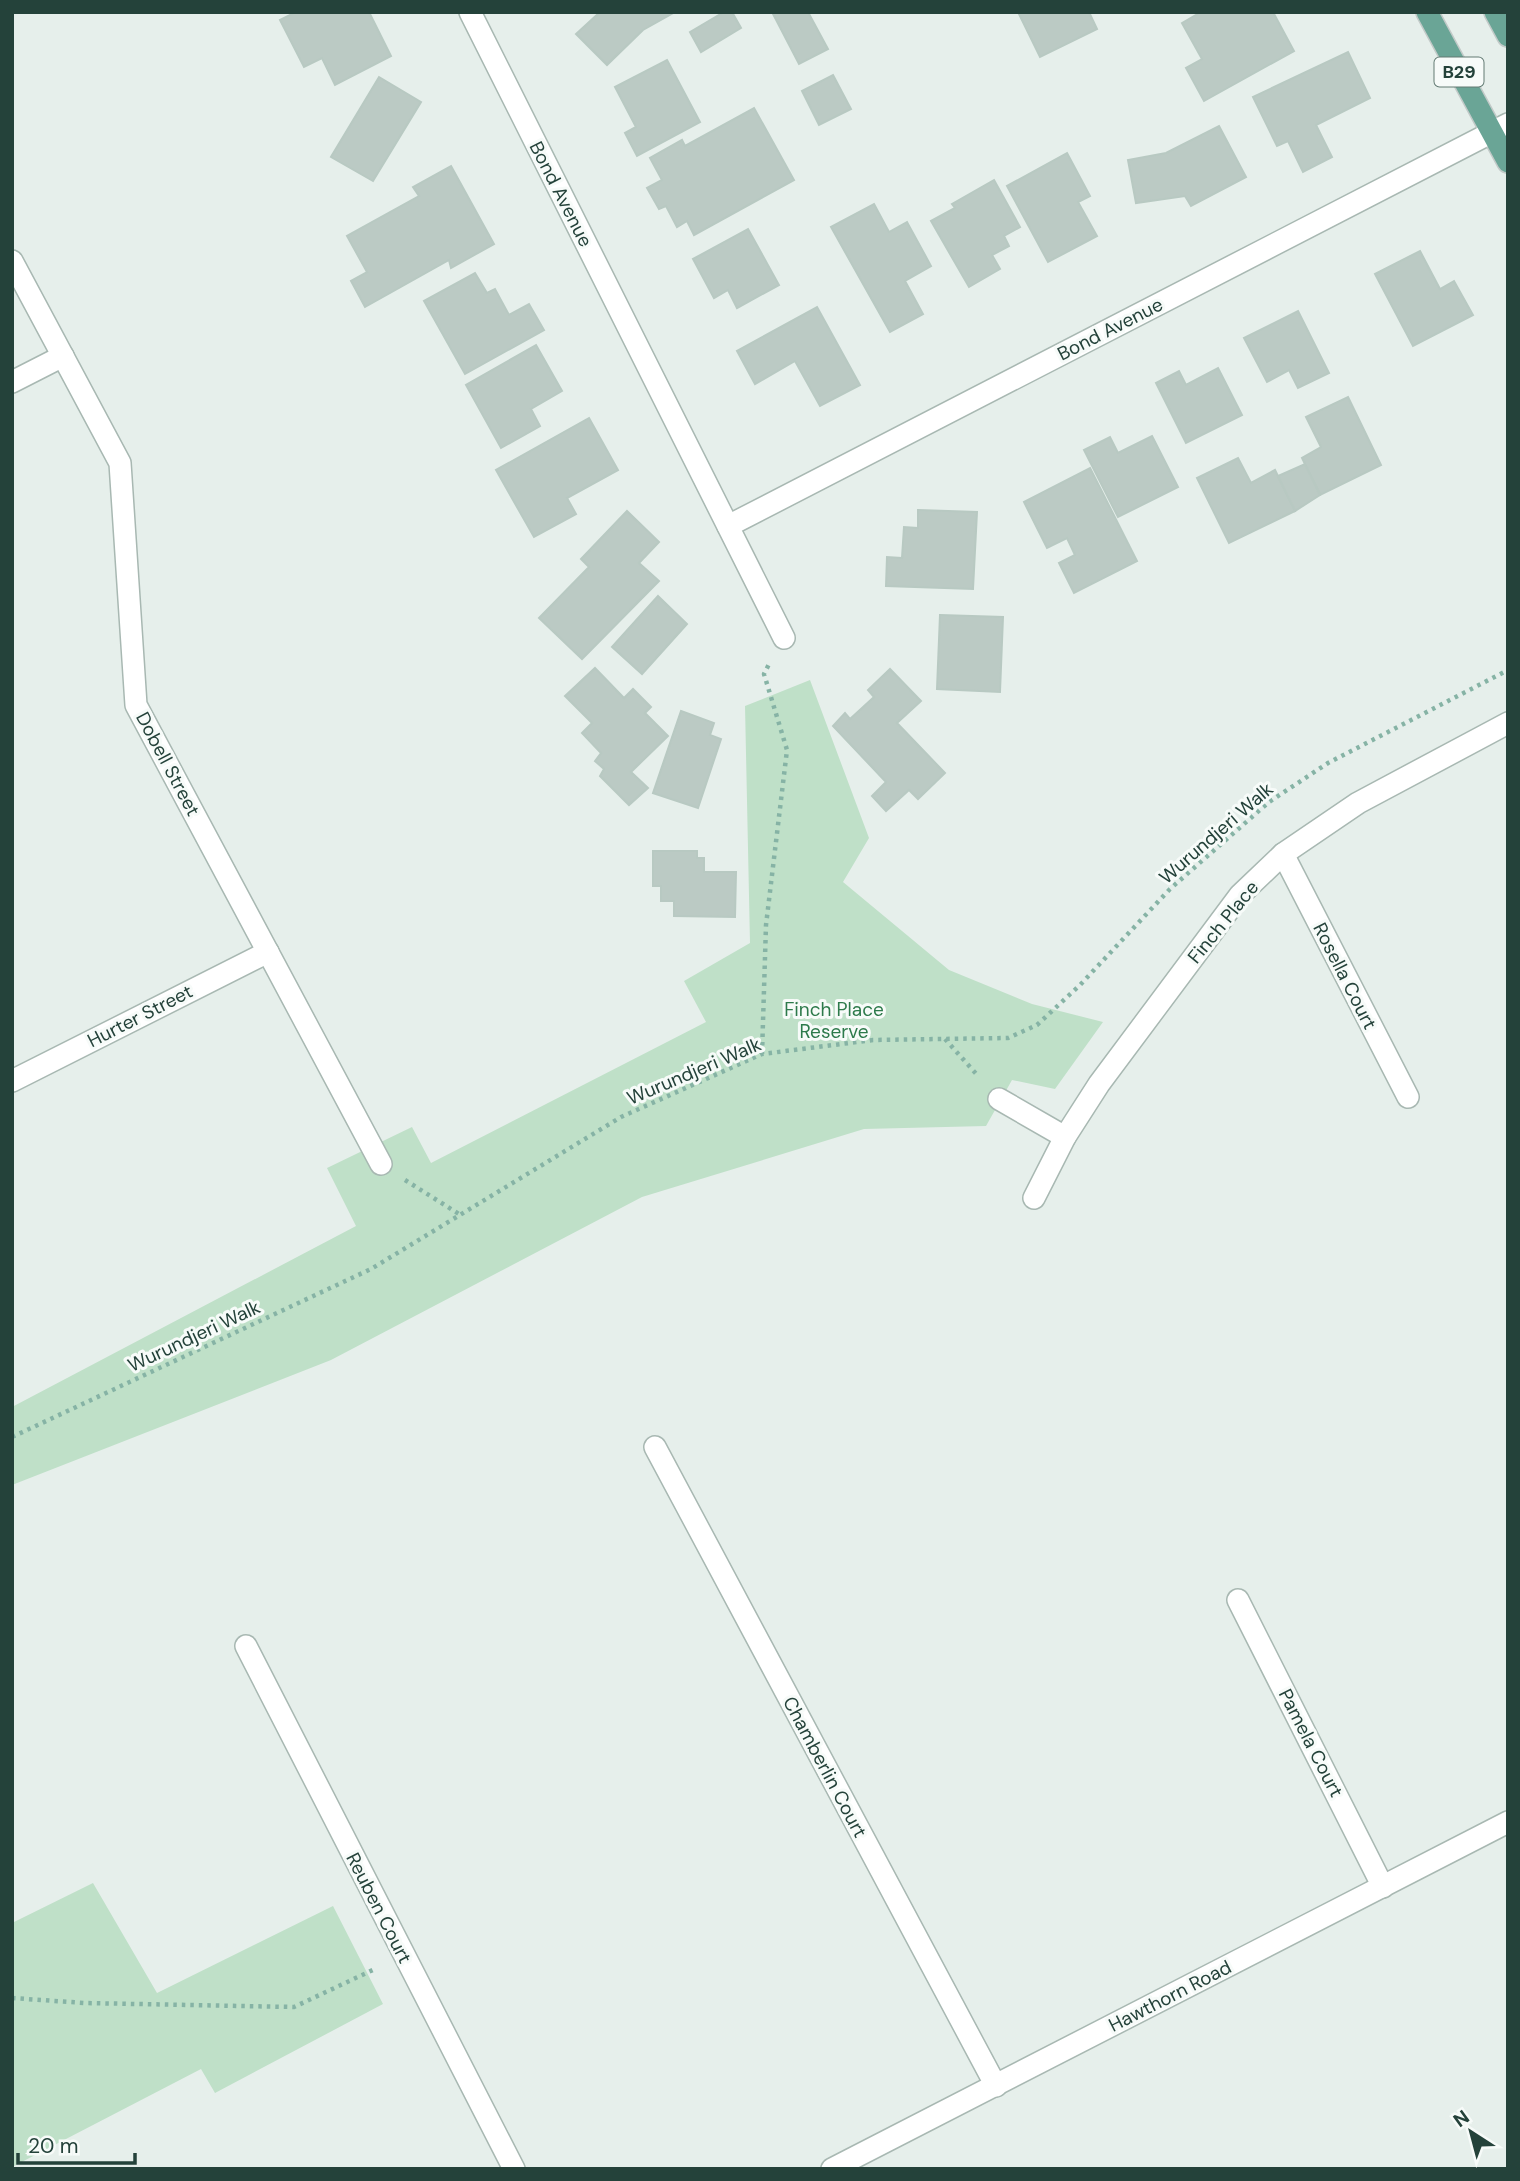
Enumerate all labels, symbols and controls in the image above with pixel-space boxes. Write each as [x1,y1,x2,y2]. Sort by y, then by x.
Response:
road number: B29 [1434,58,1484,86]
street label: Bond Avenue [524,137,598,251]
street label: Bond Avenue [1053,292,1167,366]
street label: Dobell Street [130,708,206,820]
street label: Wurundjeri Walk [1154,776,1279,889]
street label: Finch Place [1182,875,1264,969]
street label: Rosella Court [1307,918,1383,1034]
street label: Hurter Street [83,979,197,1053]
park label: Finch Place Reserve [784,997,884,1044]
street label: Wurundjeri Walk [623,1031,765,1111]
street label: Wurundjeri Walk [124,1294,265,1378]
street label: Pamela Court [1273,1685,1349,1801]
street label: Chamberlin Court [777,1692,873,1842]
street label: Reuben Court [340,1848,418,1968]
street label: Hawthorn Road [1104,1954,1236,2038]
north arrow [1436,2097,1506,2167]
text: N [1448,2104,1474,2133]
scale bar [18,2122,135,2166]
text: 20 m [28,2132,79,2160]

